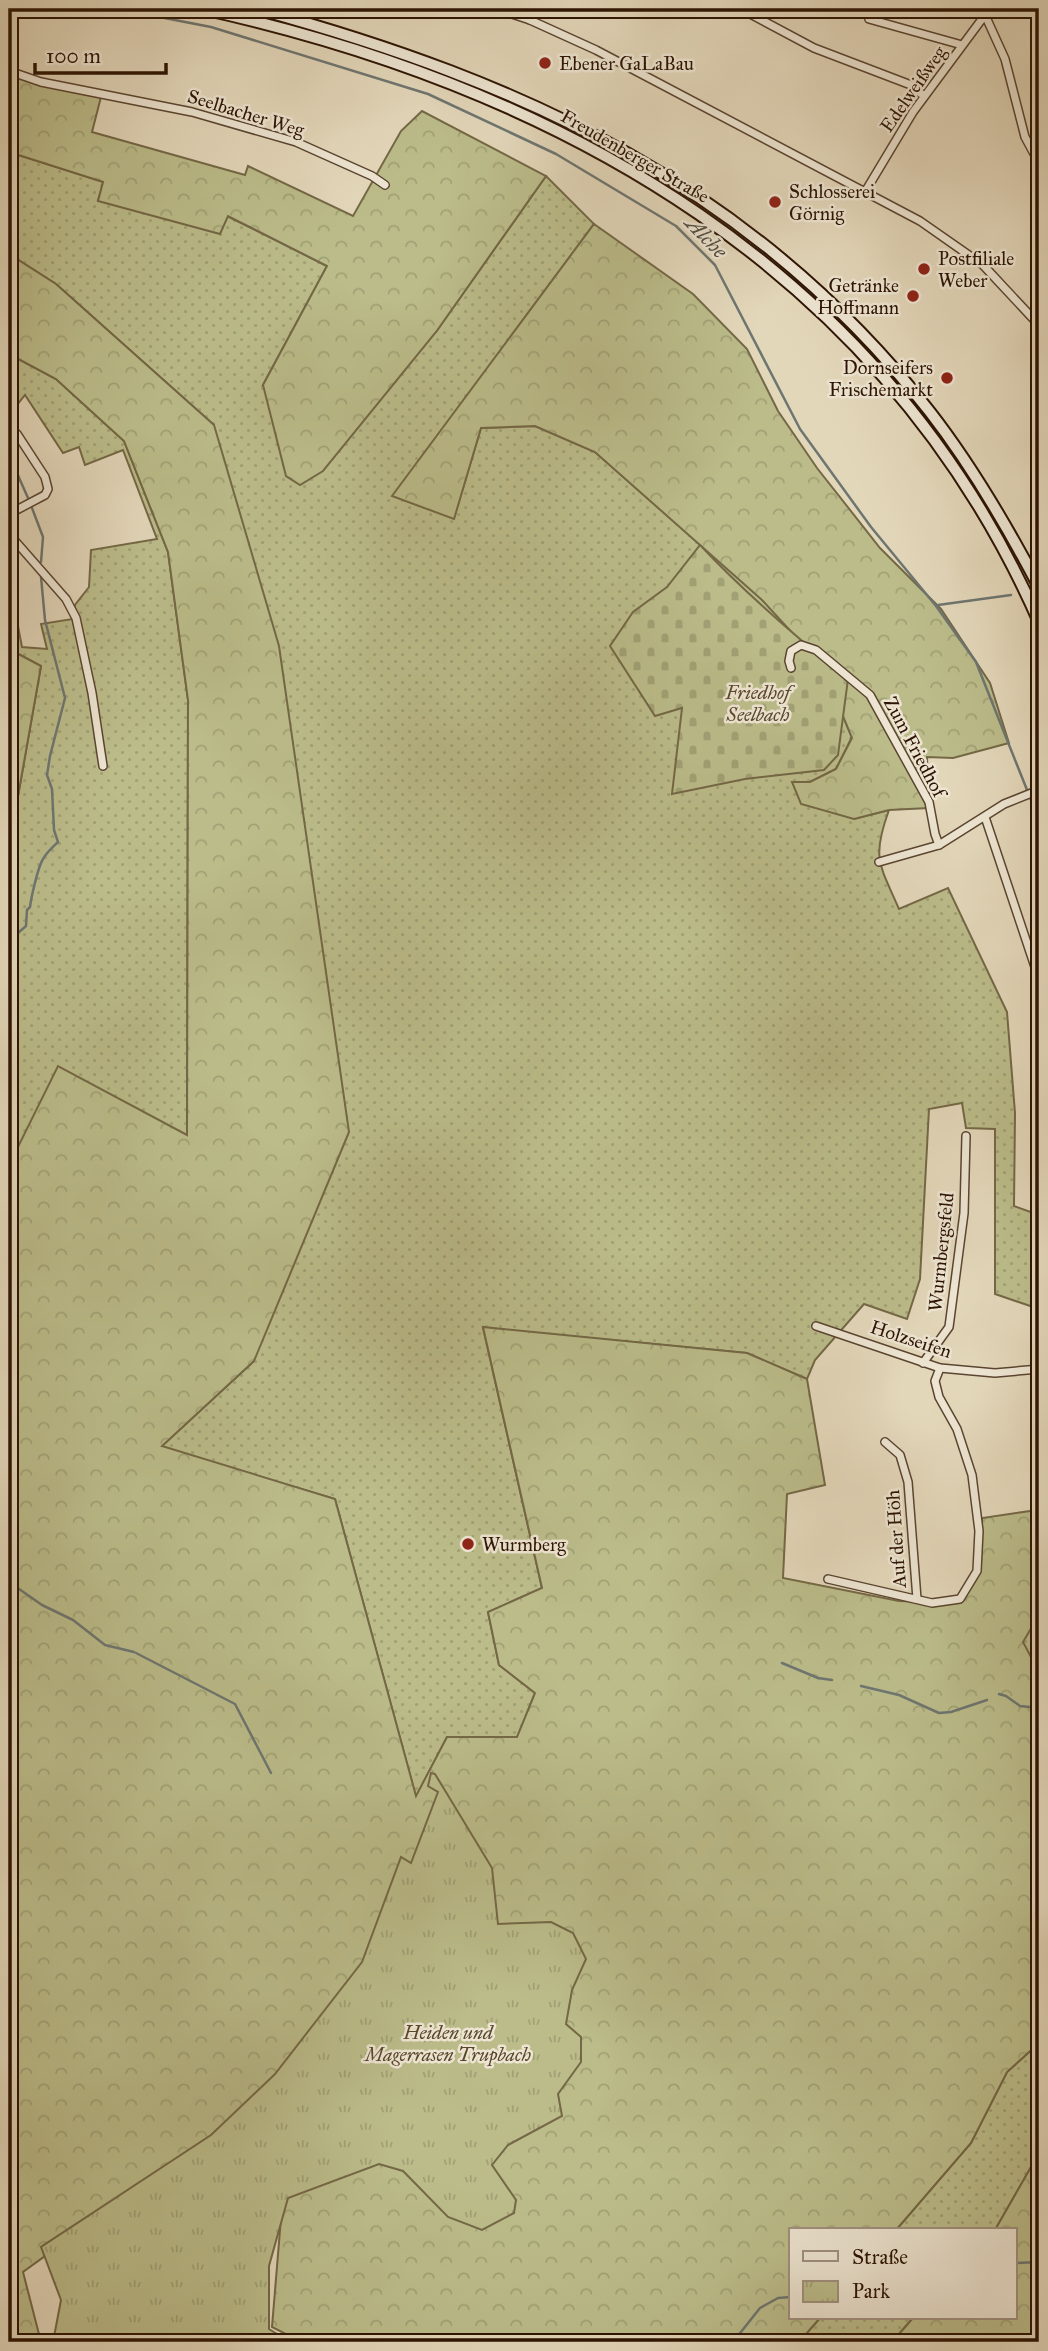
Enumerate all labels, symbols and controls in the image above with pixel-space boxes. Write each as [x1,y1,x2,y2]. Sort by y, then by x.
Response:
scale bar [35,32,166,76]
street label: Edelweißweg [875,41,952,137]
text: 100 m [46,43,101,69]
place label: Ebener GaLaBau [559,52,694,75]
marker: Ebener GaLaBau [537,55,553,71]
street label: Seelbacher Weg [185,84,307,143]
street label: Freudenberger Straße [556,104,713,209]
place label: Schlosserei Görnig [789,180,875,226]
marker: Schlosserei Görnig [767,194,783,210]
water label: Alche [678,209,733,265]
place label: Postfiliale Weber [938,247,1014,292]
marker: Postfiliale Weber [916,261,932,277]
place label: Getränke Hoffmann [817,274,899,319]
marker: Getränke Hoffmann [905,288,921,304]
place label: Dornseifers Frischemarkt [829,356,933,401]
marker: Dornseifers Frischemarkt [939,370,955,386]
park label: Friedhof Seelbach [725,681,795,726]
street label: Zum Friedhof [879,693,952,803]
street label: Wurmbergsfeld [923,1191,960,1313]
street label: Holzseifen [867,1315,955,1363]
street label: Auf der Höh [881,1489,911,1590]
place label: Wurmberg [482,1533,566,1557]
marker: Wurmberg [460,1536,476,1552]
park label: Heiden und Magerrasen Trupbach [363,2021,531,2067]
legend [789,2228,1016,2320]
text: Straße [852,2244,908,2270]
text: Park [852,2278,890,2304]

